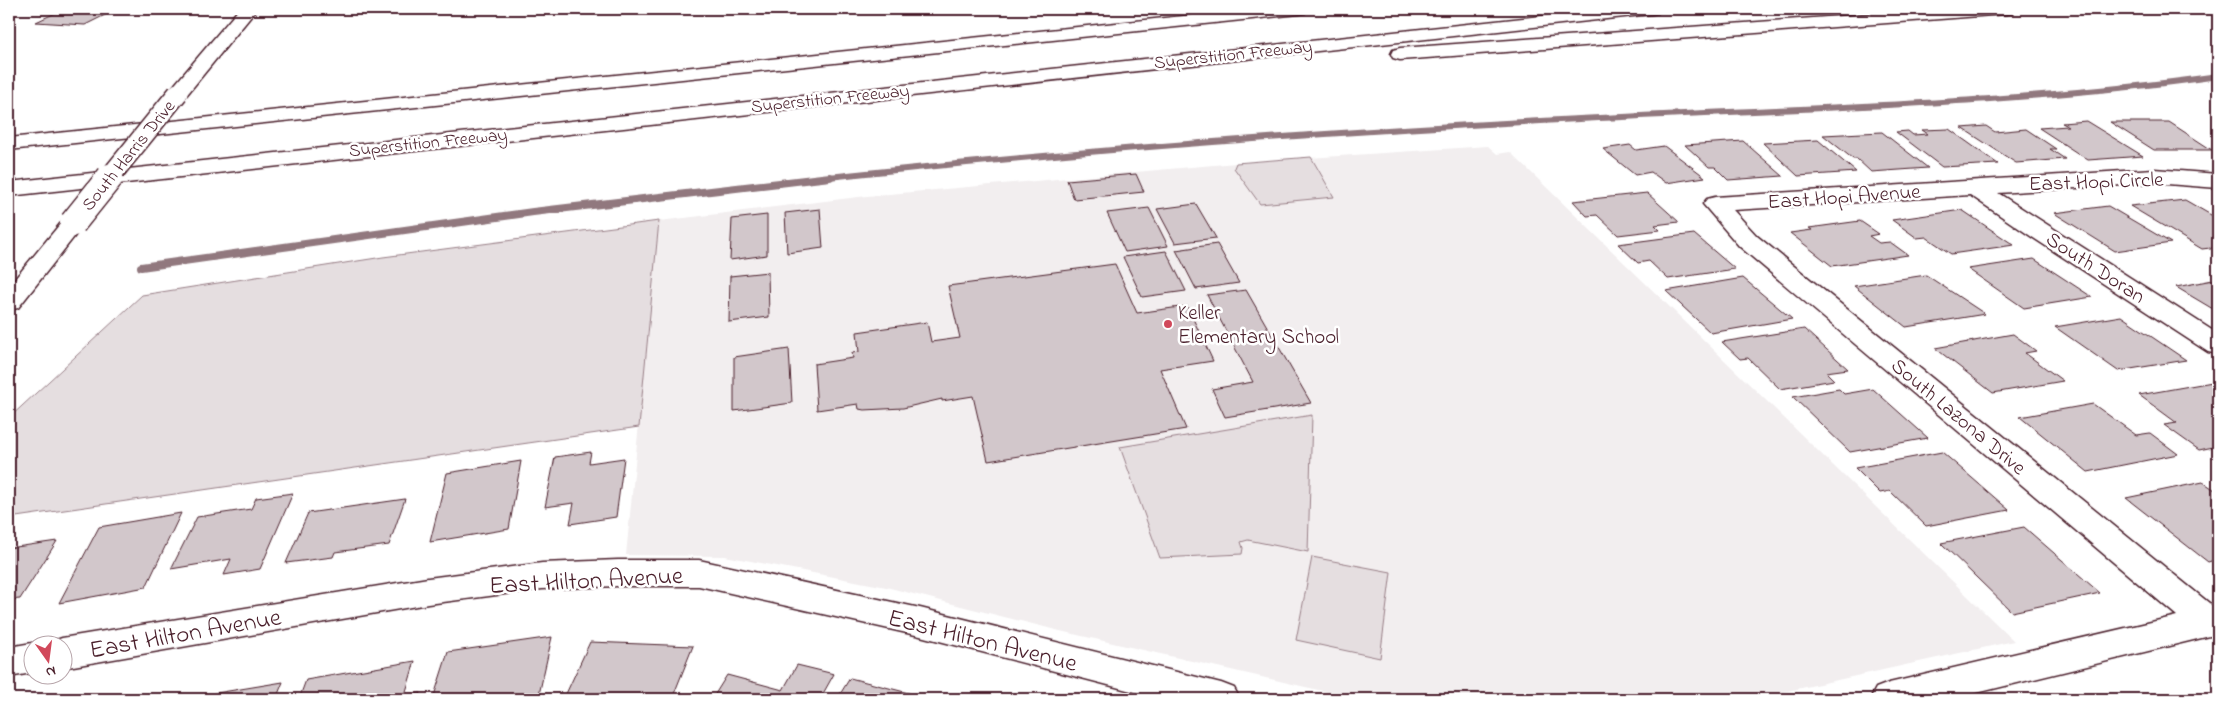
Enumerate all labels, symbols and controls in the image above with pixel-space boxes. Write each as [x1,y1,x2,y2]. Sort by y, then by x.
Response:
street label: Superstition Freeway [1153,35,1314,77]
street label: Superstition Freeway [750,79,911,121]
street label: South Harris Drive [77,94,183,217]
street label: Superstition Freeway [348,123,509,165]
street label: East Hopi Circle [2028,166,2164,200]
street label: East Hopi Avenue [1767,178,1922,218]
street label: South Doran [2039,225,2151,312]
place label: Keller Elementary School [1178,299,1339,355]
marker: Keller Elementary School [1162,318,1174,330]
street label: South Lazona Drive [1884,352,2032,483]
street label: East Hilton Avenue [488,559,685,605]
street label: East Hilton Avenue [87,600,285,670]
street label: East Hilton Avenue [884,601,1082,683]
north arrow [22,636,72,686]
text: N [44,660,58,682]

